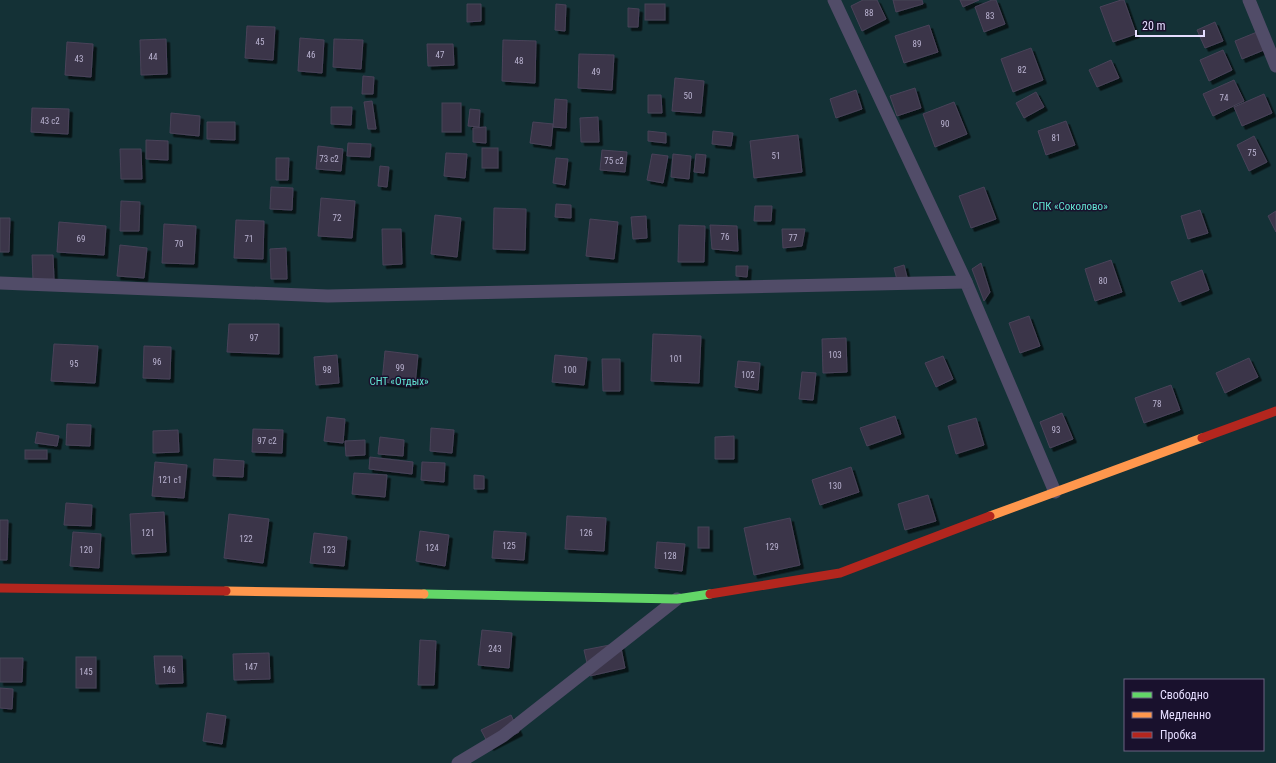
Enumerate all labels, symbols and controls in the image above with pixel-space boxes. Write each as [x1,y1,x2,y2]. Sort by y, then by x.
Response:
house number: 88 [865,8,873,18]
house number: 83 [986,11,994,21]
scale bar [1136,12,1204,38]
text: 20 m [1142,19,1166,33]
house number: 45 [256,37,265,47]
house number: 89 [913,39,921,49]
house number: 46 [307,50,315,60]
house number: 47 [436,50,445,60]
house number: 44 [149,52,158,62]
house number: 43 [75,54,83,64]
house number: 48 [515,56,523,66]
house number: 82 [1018,65,1027,75]
house number: 49 [592,67,600,77]
house number: 50 [684,91,692,101]
house number: 74 [1220,93,1229,103]
house number: 43 с2 [40,116,60,126]
house number: 90 [941,119,949,129]
house number: 81 [1052,133,1060,143]
house number: 75 [1248,148,1257,158]
house number: 51 [772,151,780,161]
house number: 73 с2 [319,154,339,164]
house number: 75 с2 [604,156,624,166]
park label: СПК «Соколово» [1032,200,1108,213]
house number: 72 [333,213,342,223]
house number: 76 [721,232,729,242]
house number: 77 [789,233,798,243]
house number: 69 [77,234,85,244]
house number: 71 [245,234,253,244]
house number: 70 [175,239,183,249]
house number: 80 [1099,276,1107,286]
house number: 97 [250,333,259,343]
house number: 103 [828,350,842,360]
house number: 101 [669,354,683,364]
house number: 96 [153,357,161,367]
house number: 95 [70,359,79,369]
house number: 99 [396,363,404,373]
house number: 98 [323,365,331,375]
house number: 100 [563,365,577,375]
house number: 102 [741,370,755,380]
park label: СНТ «Отдых» [369,375,429,388]
house number: 78 [1153,399,1161,409]
house number: 93 [1052,425,1060,435]
house number: 97 с2 [257,436,277,446]
house number: 121 с1 [158,475,182,485]
house number: 130 [828,481,842,491]
house number: 121 [141,528,155,538]
house number: 126 [579,528,593,538]
house number: 122 [239,534,253,544]
house number: 125 [502,541,516,551]
house number: 129 [765,542,779,552]
house number: 124 [425,543,439,553]
house number: 120 [79,545,93,555]
house number: 123 [322,545,336,555]
house number: 128 [663,551,677,561]
house number: 243 [488,644,502,654]
house number: 147 [244,662,258,672]
house number: 146 [162,665,176,675]
house number: 145 [79,667,93,677]
legend [1124,679,1264,751]
text: Свободно [1160,688,1209,702]
text: Медленно [1160,708,1211,722]
text: Пробка [1160,728,1197,742]

